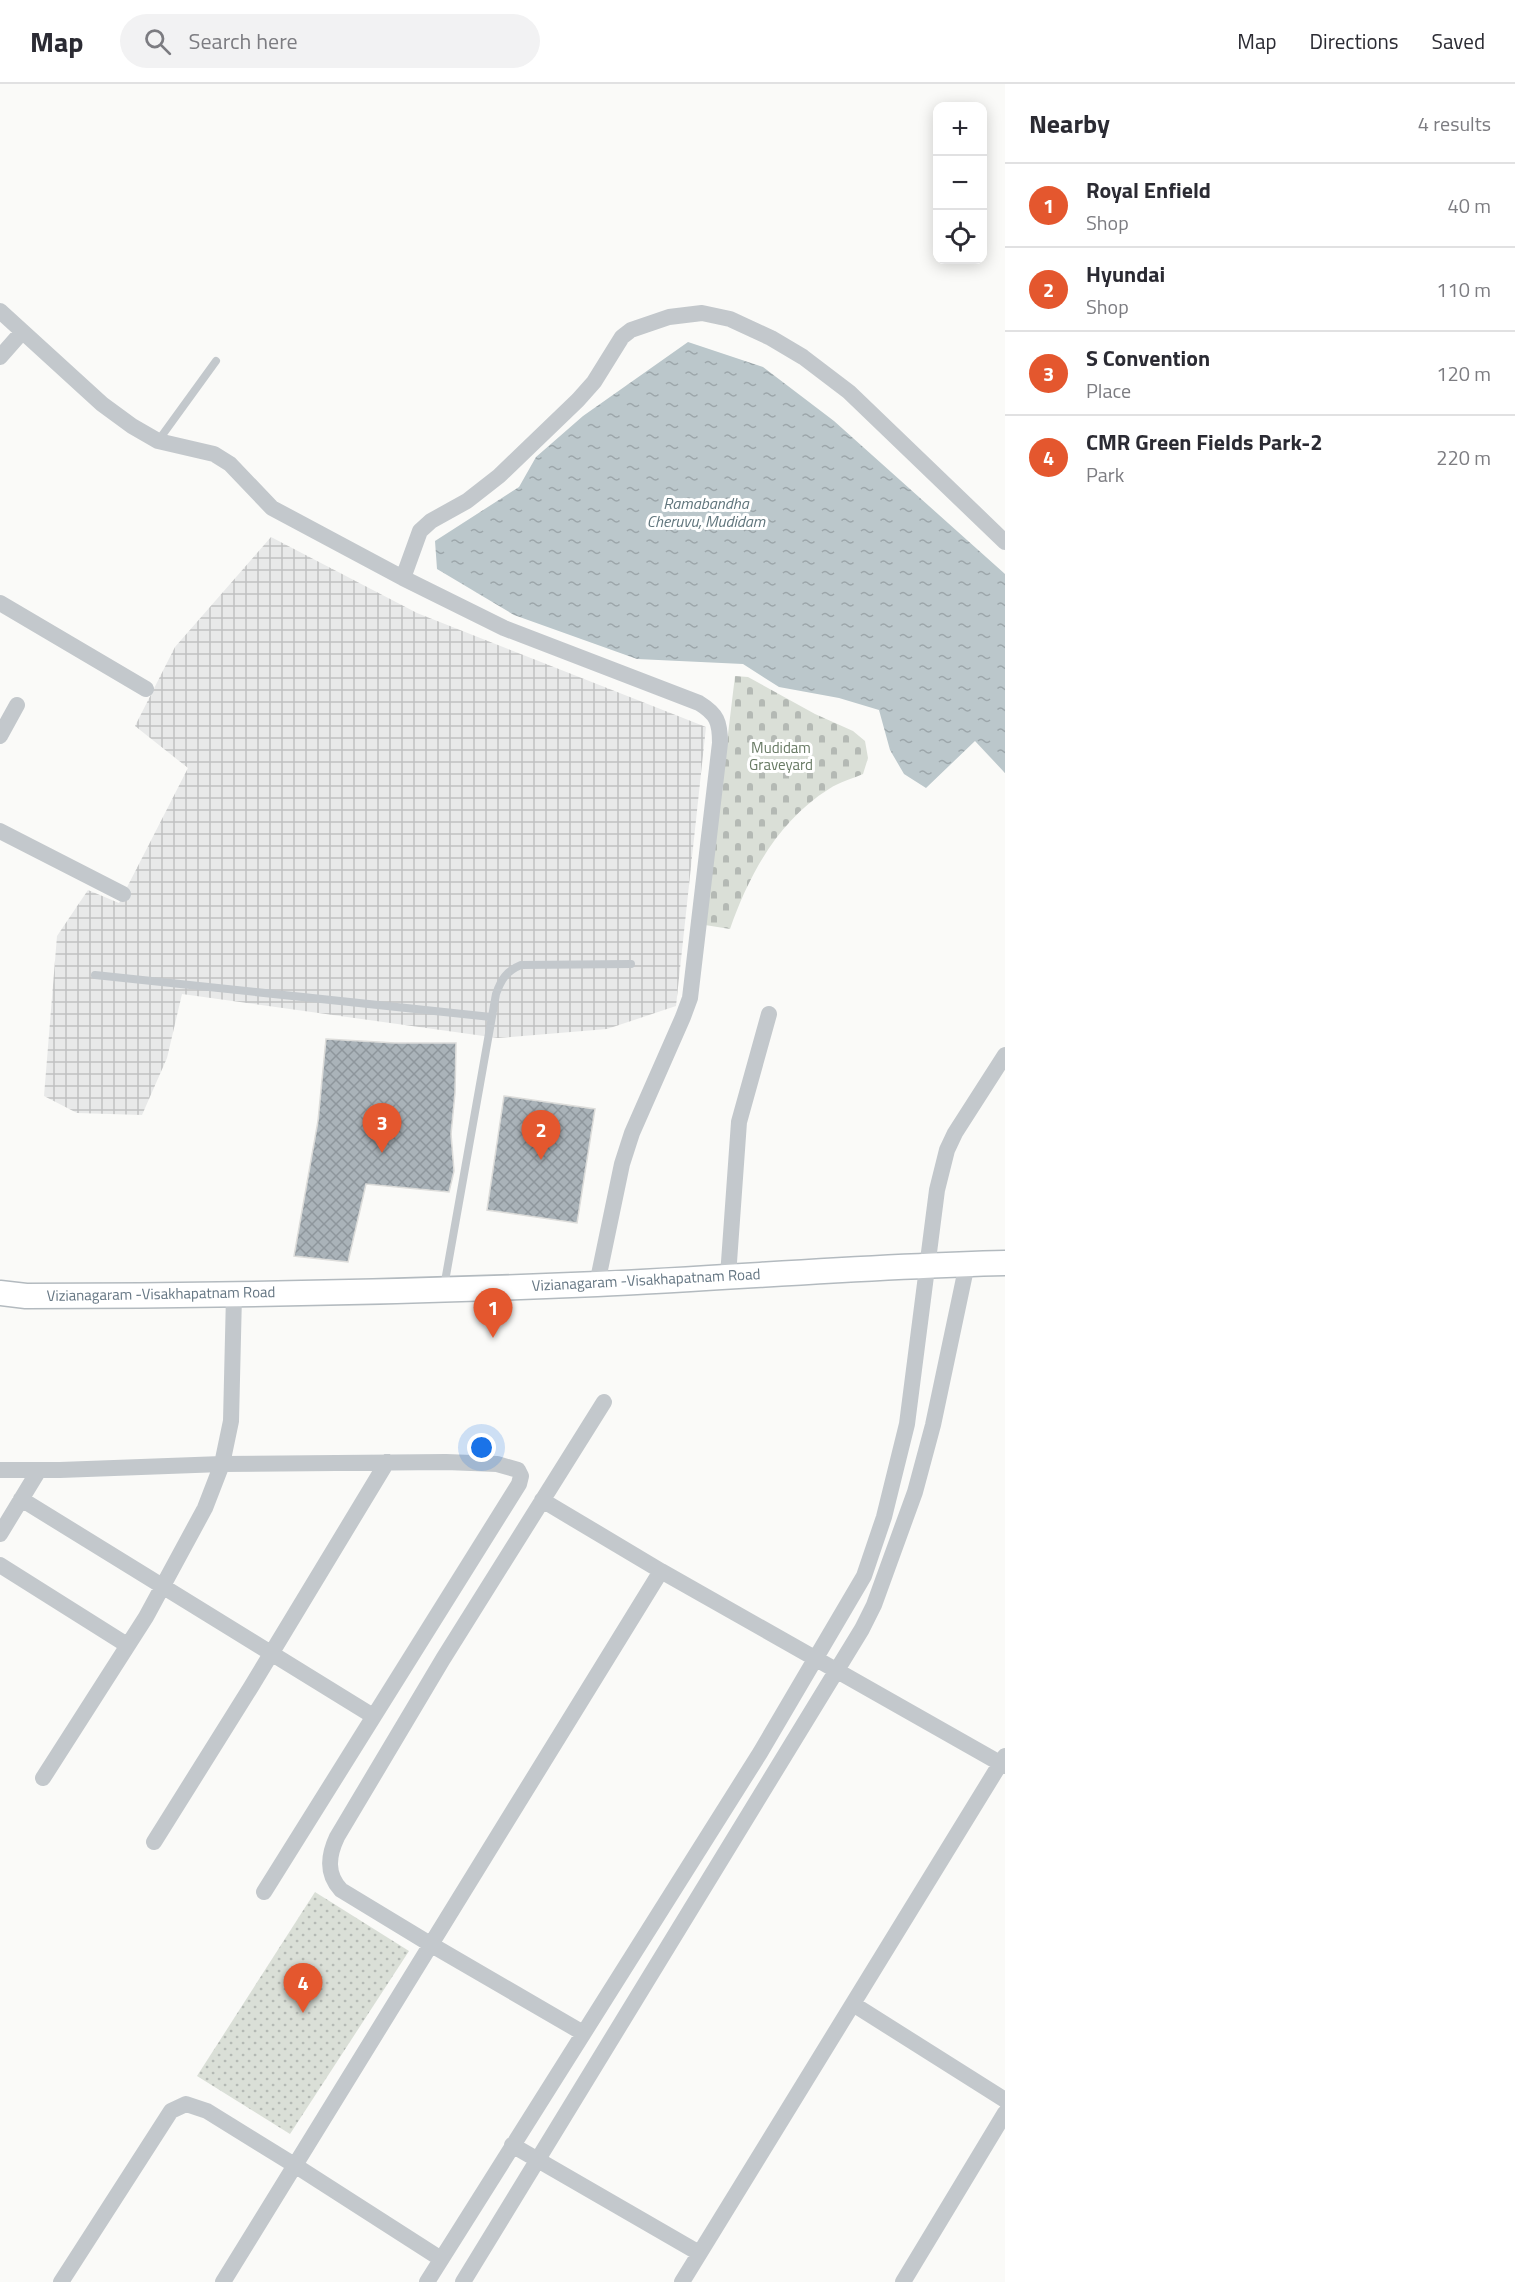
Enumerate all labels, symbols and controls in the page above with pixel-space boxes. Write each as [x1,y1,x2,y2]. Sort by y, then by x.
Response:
search box [120,14,540,68]
text: Map [30,20,84,63]
text: Search here [189,24,298,58]
icon: search [141,25,174,58]
text: Map [1237,25,1277,57]
text: Directions [1310,25,1399,57]
text: Saved [1432,25,1485,57]
map controls [933,102,987,264]
button: + [933,102,987,156]
text: Nearby [1029,104,1110,143]
text: 4 results [1418,108,1491,139]
button: − [933,156,987,210]
text: Royal Enfield [1086,173,1211,207]
text: 1 [1043,190,1054,221]
text: 40 m [1447,190,1491,221]
text: Shop [1086,207,1129,238]
button: locate [933,210,987,264]
text: Hyundai [1086,257,1165,291]
text: 2 [1043,274,1054,305]
text: 110 m [1436,274,1491,305]
text: Shop [1086,291,1129,322]
text: S Convention [1086,341,1210,375]
text: 3 [1043,358,1054,389]
text: 120 m [1436,358,1491,389]
text: Place [1086,375,1131,406]
text: CMR Green Fields Park-2 [1086,425,1323,459]
text: 4 [1043,442,1054,473]
text: 220 m [1436,442,1491,473]
text: Park [1086,459,1124,490]
water label: Ramabandha Cheruvu, Mudidam [647,491,766,533]
park label: Mudidam Graveyard [749,736,813,776]
pin: 3 [362,1104,401,1153]
pin: 2 [522,1110,560,1160]
street label: Vizianagaram -Visakhapatnam Road [531,1262,761,1297]
street label: Vizianagaram -Visakhapatnam Road [46,1280,276,1307]
pin: 1 [474,1288,512,1338]
your location [467,1433,496,1462]
pin: 4 [284,1964,322,2013]

